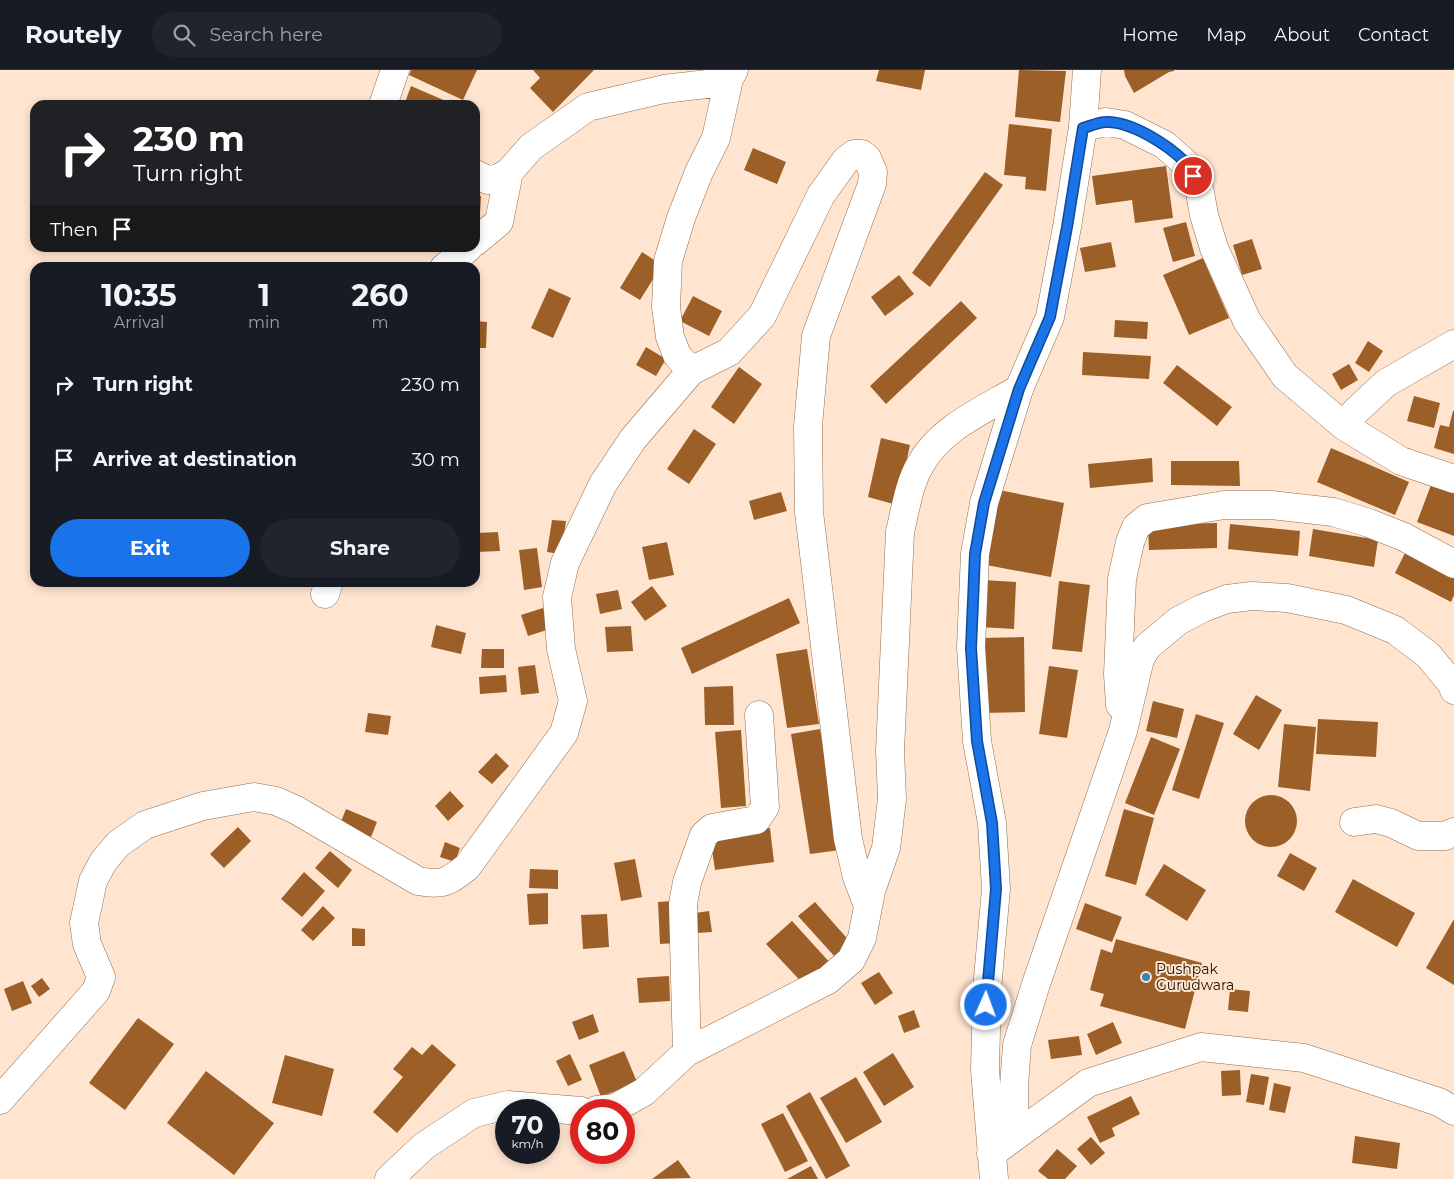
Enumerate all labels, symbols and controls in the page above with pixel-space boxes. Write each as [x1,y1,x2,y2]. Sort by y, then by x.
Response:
search box [152,12,502,57]
text: Routely [25,20,122,49]
icon: search [170,21,198,49]
text: Search here [210,23,323,46]
text: Home [1122,24,1178,46]
text: Map [1206,24,1246,46]
text: About [1274,24,1330,46]
text: Contact [1358,24,1429,46]
text: 230 m [133,117,245,160]
icon: right [50,120,115,185]
pin [1172,155,1214,197]
text: Turn right [133,160,243,187]
icon: arrive [1179,162,1207,190]
icon: arrive [108,215,136,243]
text: Then [50,218,98,241]
text: 10:35 [101,277,177,314]
text: 1 [258,277,270,314]
text: 260 [351,277,409,314]
text: Arrival [114,313,164,332]
text: min [248,313,280,332]
text: m [372,313,389,332]
icon: right [50,371,78,399]
text: Turn right [93,373,193,396]
text: 230 m [401,373,460,396]
icon: arrive [50,446,78,474]
text: Arrive at destination [93,448,297,471]
text: 30 m [412,448,460,471]
button: Exit [50,519,250,577]
button: Share [260,519,460,577]
place label: Pushpak Gurudwara [1156,960,1234,994]
marker: Pushpak Gurudwara [1140,971,1152,983]
position arrow [959,978,1011,1030]
speed limit sign: 80 [570,1099,635,1164]
text: 70 [512,1110,543,1140]
text: km/h [511,1136,544,1151]

